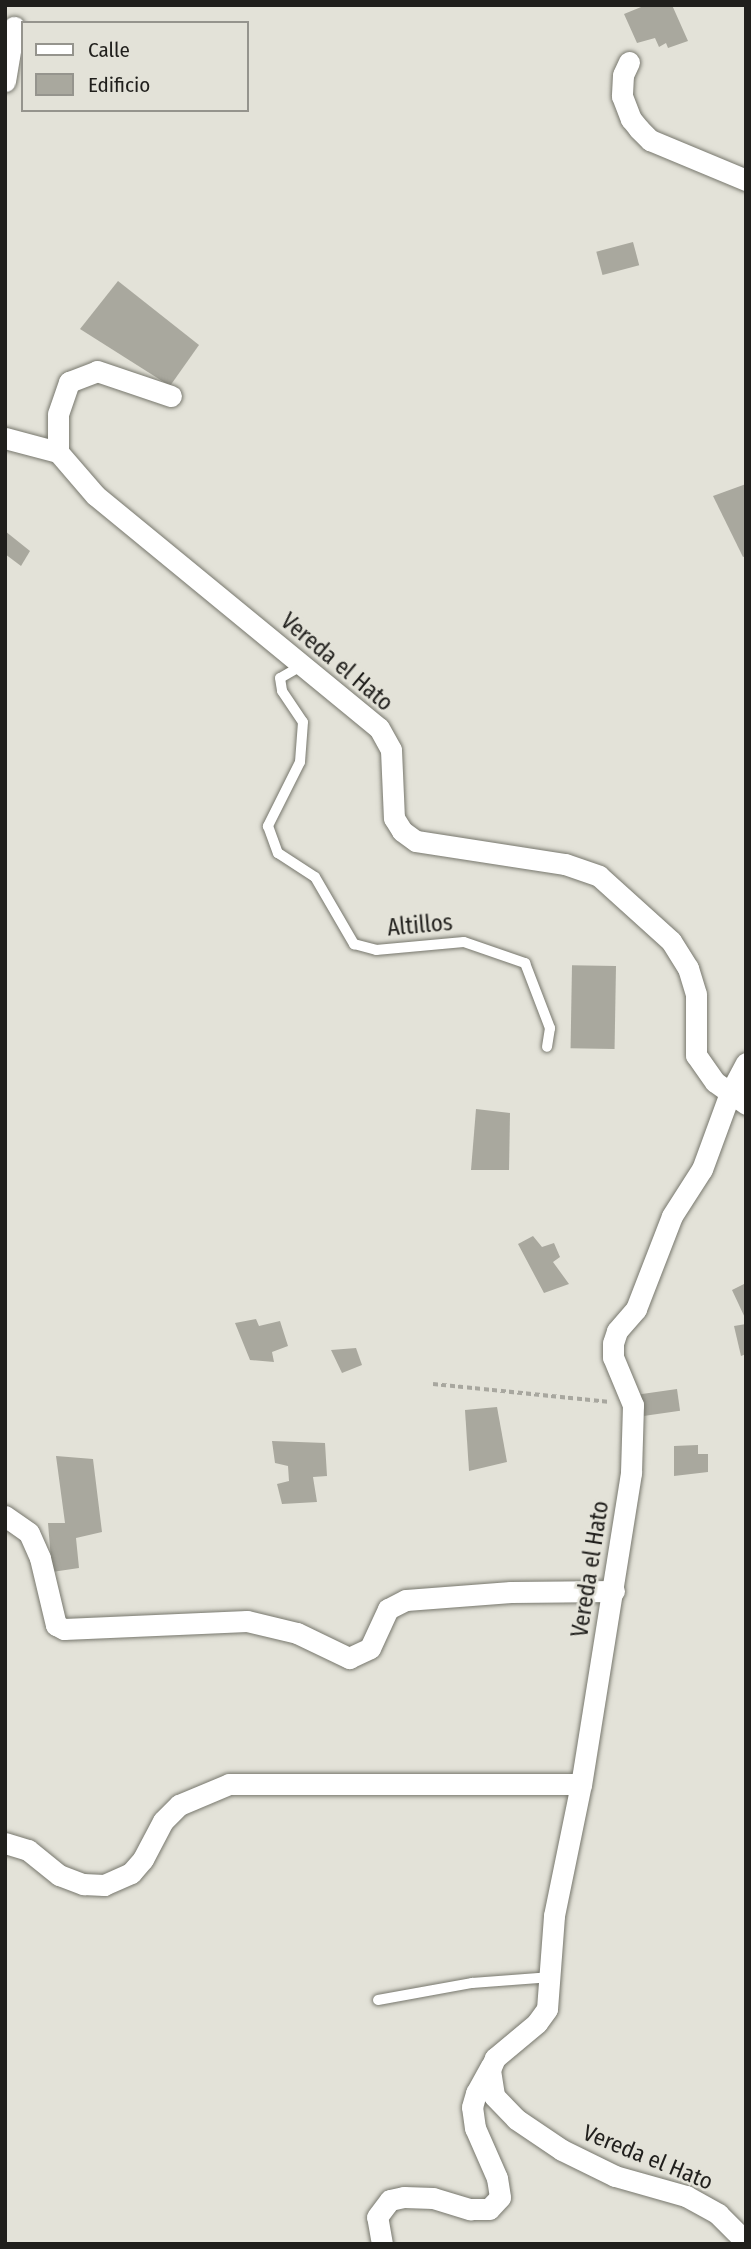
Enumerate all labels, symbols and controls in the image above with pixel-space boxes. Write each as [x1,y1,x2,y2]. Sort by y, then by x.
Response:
legend [21,21,248,112]
text: Calle [88,37,130,63]
text: Edificio [88,72,150,98]
street label: Vereda el Hato [275,607,399,717]
street label: Altillos [386,908,454,942]
street label: Vereda el Hato [566,1499,614,1639]
street label: Vereda el Hato [579,2118,717,2196]

